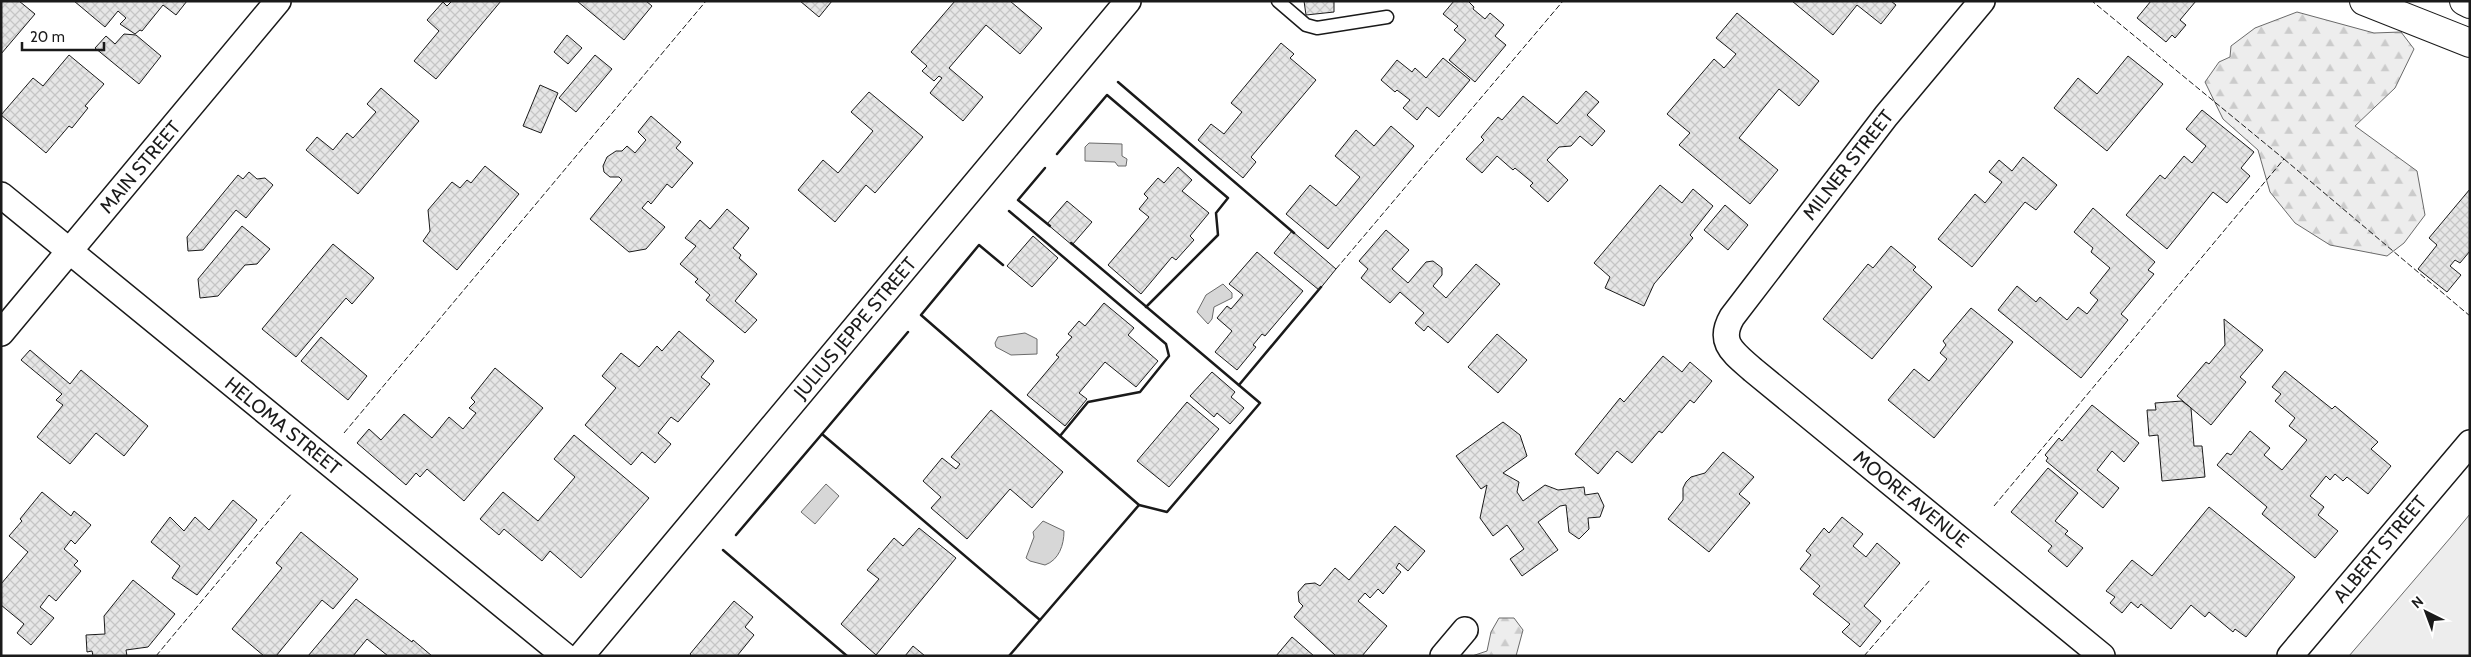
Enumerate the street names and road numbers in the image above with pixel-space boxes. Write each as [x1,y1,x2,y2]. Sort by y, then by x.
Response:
street label: MILNER STREET [1798,105,1898,225]
street label: MAIN STREET [95,116,185,218]
street label: JULIUS JEPPE STREET [788,252,921,404]
street label: HELOMA STREET [220,372,346,480]
street label: MOORE AVENUE [1849,446,1973,552]
street label: ALBERT STREET [2329,491,2431,607]

